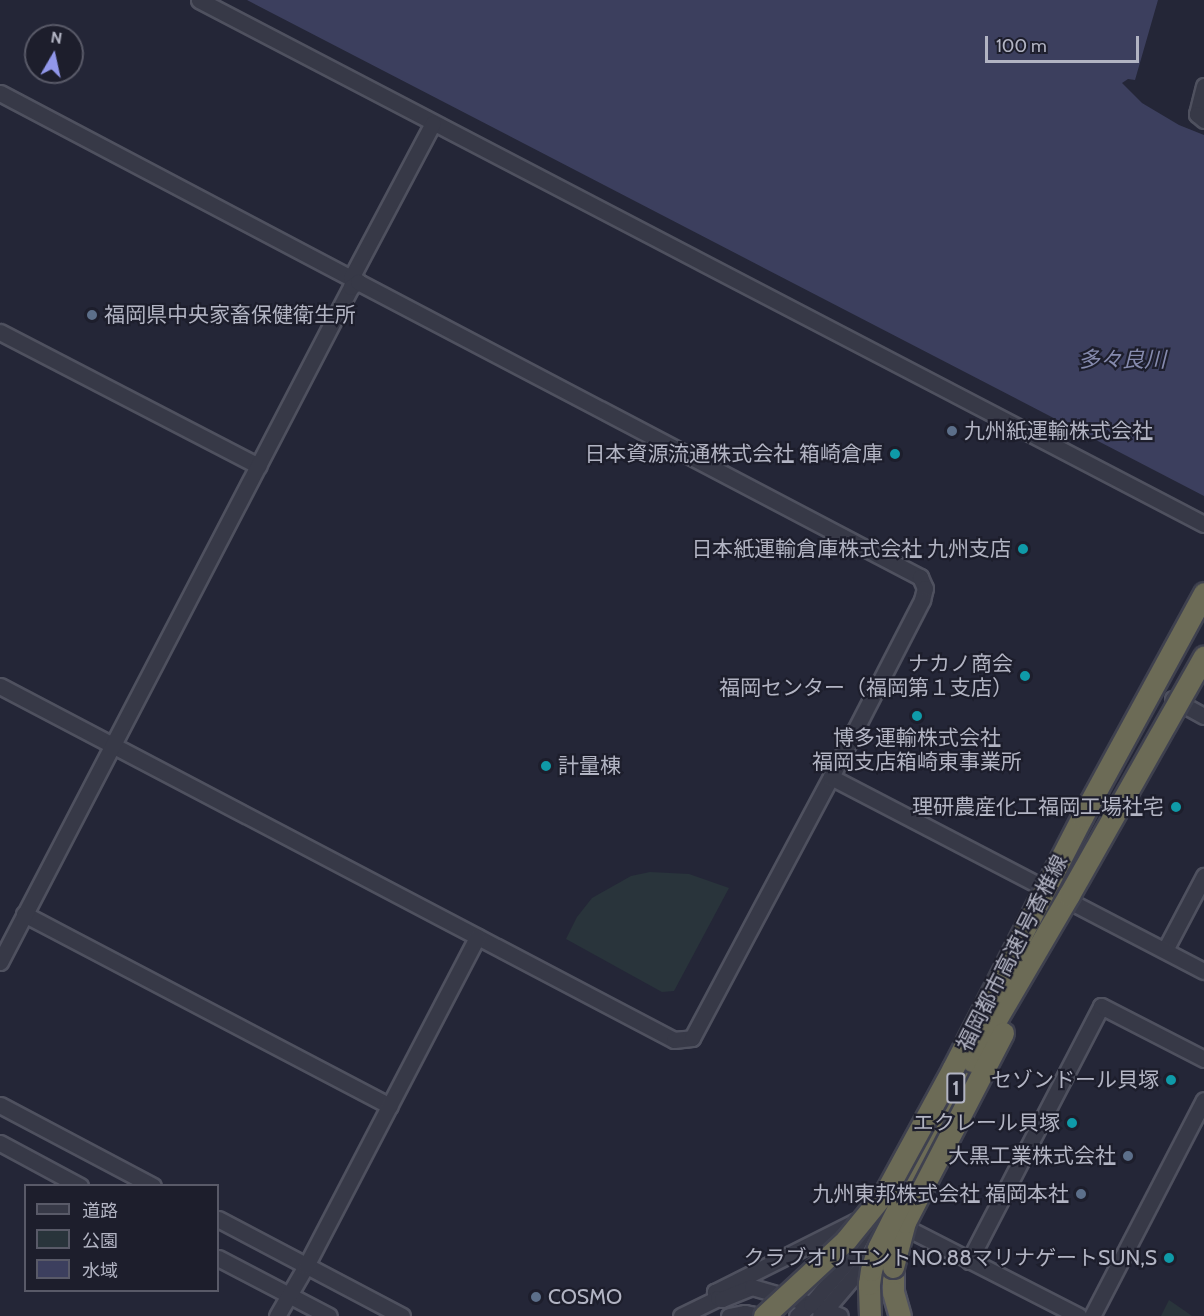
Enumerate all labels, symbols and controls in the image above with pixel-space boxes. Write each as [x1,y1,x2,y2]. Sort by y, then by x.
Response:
north arrow [24,24,84,84]
scale bar [988,24,1142,62]
text: N [50,27,64,48]
text: 100 m [996,35,1047,57]
place label: 福岡県中央家畜保健衛生所 [104,302,356,328]
marker: 福岡県中央家畜保健衛生所 [85,308,99,322]
water label: 多々良川 [1078,347,1166,373]
place label: 九州紙運輸株式会社 [964,418,1153,444]
marker: 九州紙運輸株式会社 [945,424,959,438]
place label: 日本資源流通株式会社 箱崎倉庫 [584,441,883,467]
marker: 日本資源流通株式会社 箱崎倉庫 [888,447,902,461]
place label: 日本紙運輸倉庫株式会社 九州支店 [691,536,1011,562]
marker: 日本紙運輸倉庫株式会社 九州支店 [1016,542,1030,556]
place label: ナカノ商会 福岡センター（福岡第１支店） [719,651,1013,701]
marker: ナカノ商会 福岡センター（福岡第１支店） [1018,669,1032,683]
marker: 博多運輸株式会社 福岡支店箱崎東事業所 [910,709,924,723]
place label: 博多運輸株式会社 福岡支店箱崎東事業所 [812,725,1022,775]
place label: 計量棟 [558,753,621,779]
marker: 計量棟 [539,759,553,773]
place label: 理研農産化工福岡工場社宅 [912,794,1164,820]
marker: 理研農産化工福岡工場社宅 [1169,800,1183,814]
street label: 福岡都市高速1号香椎線 [952,851,1072,1055]
place label: セゾンドール貝塚 [991,1067,1159,1093]
road number: 1 [946,1071,966,1105]
marker: セゾンドール貝塚 [1164,1073,1178,1087]
place label: エクレール貝塚 [913,1110,1060,1136]
marker: エクレール貝塚 [1065,1116,1079,1130]
place label: 大黒工業株式会社 [948,1143,1116,1169]
marker: 大黒工業株式会社 [1121,1149,1135,1163]
place label: 九州東邦株式会社 福岡本社 [812,1181,1069,1207]
legend [24,1184,219,1292]
marker: 九州東邦株式会社 福岡本社 [1074,1187,1088,1201]
text: 道路 [82,1200,118,1222]
text: 公園 [82,1230,118,1252]
place label: クラブオリエントNO.88マリナゲートSUN,S [743,1245,1157,1271]
marker: クラブオリエントNO.88マリナゲートSUN,S [1162,1251,1176,1265]
text: 水域 [82,1260,118,1282]
place label: COSMO [548,1284,622,1310]
marker: COSMO [529,1290,543,1304]

